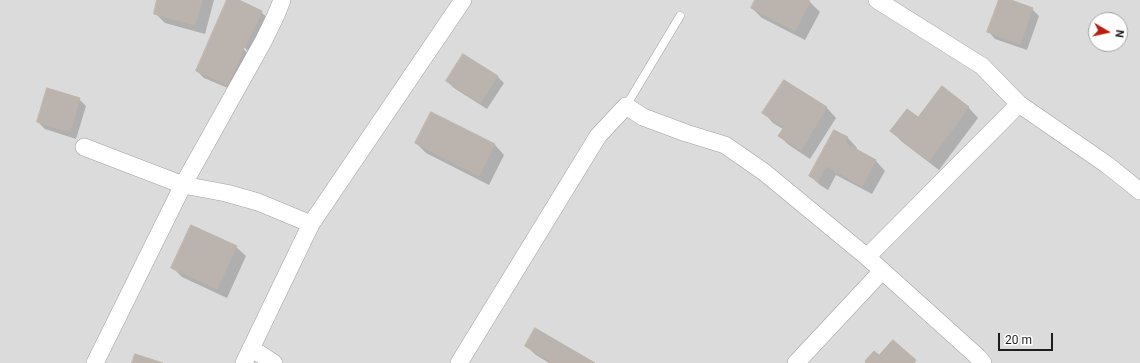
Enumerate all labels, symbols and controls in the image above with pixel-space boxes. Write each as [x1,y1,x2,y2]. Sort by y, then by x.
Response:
north arrow [1088,12,1128,52]
text: N [1112,29,1126,39]
scale bar [1000,325,1055,351]
text: 20 m [1005,333,1032,347]

